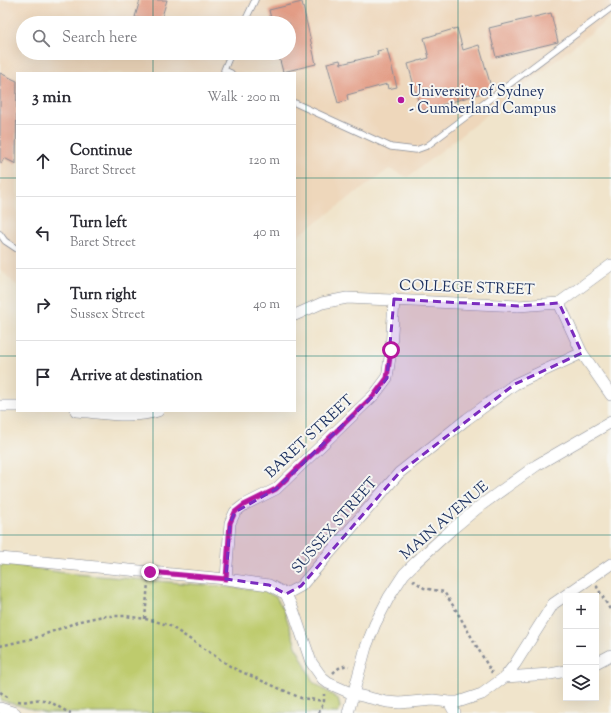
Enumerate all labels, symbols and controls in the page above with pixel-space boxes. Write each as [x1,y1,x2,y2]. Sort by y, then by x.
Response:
search box [16,16,296,60]
icon: search [30,27,52,49]
text: Search here [62,28,137,49]
place label: University of Sydney - Cumberland Campus [409,82,556,120]
text: 3 min [32,86,71,110]
text: Walk · 200 m [207,89,280,107]
marker: University of Sydney - Cumberland Campus [396,95,406,105]
text: Continue [70,141,132,162]
icon: ahead [32,150,54,172]
text: 120 m [249,152,280,170]
text: Baret Street [70,162,136,180]
text: Turn left [70,213,127,234]
icon: left [32,222,54,244]
text: 40 m [253,224,280,242]
text: Baret Street [70,234,136,252]
street label: COLLEGE STREET [399,276,535,301]
text: Turn right [70,285,136,306]
icon: right [32,294,54,316]
text: 40 m [253,296,280,314]
text: Sussex Street [70,306,145,324]
route start [382,341,400,359]
icon: arrive [32,366,54,388]
text: Arrive at destination [70,366,203,387]
street label: BARET STREET [261,390,359,484]
street label: SUSSEX STREET [287,473,383,579]
street label: MAIN AVENUE [396,477,494,565]
route end [141,563,159,581]
map controls [563,593,599,701]
button: + [563,593,599,629]
button: − [563,629,599,665]
button: layers [563,665,599,701]

